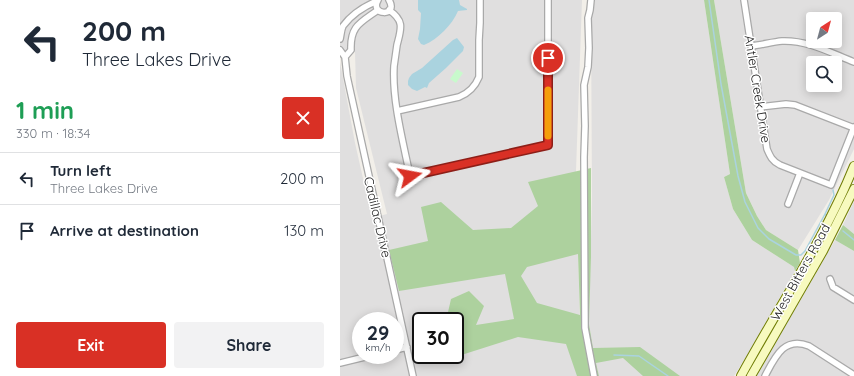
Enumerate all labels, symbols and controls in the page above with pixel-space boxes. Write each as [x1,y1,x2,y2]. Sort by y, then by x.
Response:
north arrow [806,12,842,48]
map controls [806,12,842,92]
text: 200 m [82,13,166,48]
icon: left [16,16,68,68]
street label: Antler Creek Drive [742,34,774,144]
pin [531,41,565,75]
icon: arrive [537,47,559,69]
text: Three Lakes Drive [82,48,231,71]
button: search [806,56,842,92]
text: 1 min [16,95,74,125]
button: close [282,97,324,139]
text: 330 m · 18:34 [16,125,90,141]
position arrow [389,155,431,197]
text: Turn left [50,161,112,180]
icon: left [16,168,38,190]
text: 200 m [280,169,324,188]
street label: Cadillac Drive [361,175,395,259]
text: Three Lakes Drive [50,180,158,196]
icon: arrive [16,220,38,242]
text: Arrive at destination [50,221,199,240]
text: 130 m [284,221,324,240]
street label: West Bitters Road [767,221,833,323]
speed limit sign: 30 [412,312,464,364]
text: 29 [367,320,389,345]
button: Exit [16,322,166,368]
button: Share [174,322,324,368]
text: km/h [365,341,391,354]

